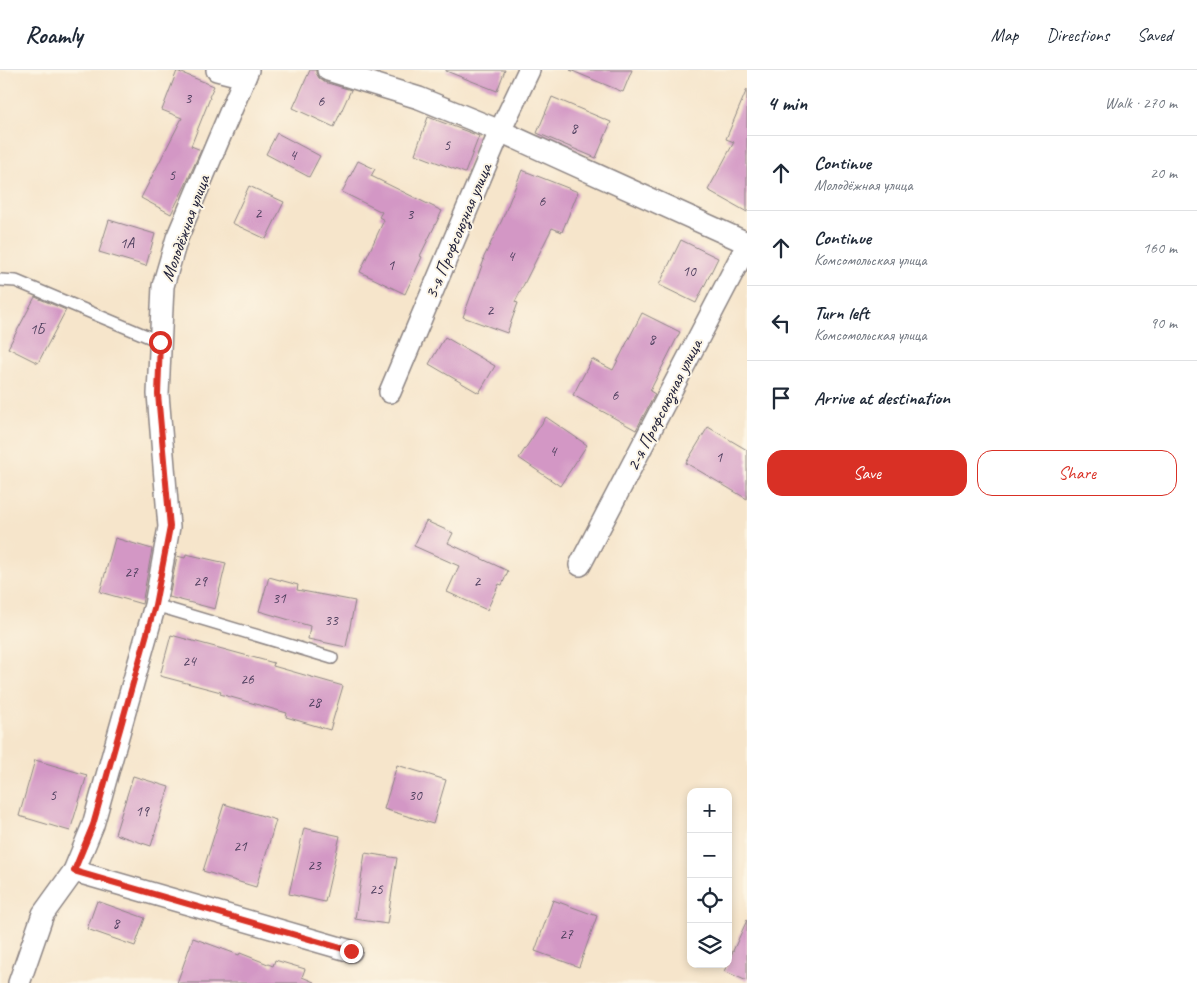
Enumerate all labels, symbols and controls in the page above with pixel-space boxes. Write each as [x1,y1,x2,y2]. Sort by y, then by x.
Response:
text: Roamly [25,20,82,50]
text: Map [991,24,1018,46]
text: Directions [1046,24,1109,46]
text: Saved [1137,24,1172,46]
house number: 3 [185,89,193,108]
text: 4 min [767,90,807,116]
house number: 6 [318,92,326,111]
text: Walk · 270 m [1105,93,1177,113]
house number: 8 [571,119,579,138]
house number: 5 [444,136,452,155]
house number: 4 [290,146,298,165]
text: Continue [814,151,871,175]
street label: 3-я Профсоюзная улица [420,159,498,302]
icon: ahead [767,159,795,187]
text: 20 m [1150,163,1177,183]
house number: 5 [169,166,177,185]
street label: Молодёжная улица [156,170,215,284]
text: Молодёжная улица [814,175,913,195]
house number: 6 [539,192,547,211]
house number: 2 [255,204,263,223]
house number: 3 [407,205,415,224]
text: Continue [814,226,871,250]
house number: 1А [120,234,136,253]
icon: ahead [767,234,795,262]
text: 160 m [1143,238,1177,258]
house number: 4 [508,247,516,266]
text: Комсомольская улица [814,250,927,270]
house number: 1 [388,256,396,275]
house number: 10 [682,262,697,281]
house number: 2 [487,301,495,320]
text: Turn left [814,301,869,325]
icon: left [767,309,795,337]
text: 90 m [1150,313,1177,333]
house number: 1Б [30,320,47,339]
text: Комсомольская улица [814,325,927,345]
house number: 8 [649,330,657,349]
route start [149,331,172,354]
street label: 2-я Профсоюзная улица [621,334,708,475]
icon: arrive [767,384,795,412]
house number: 6 [612,386,620,405]
text: Arrive at destination [814,386,950,410]
house number: 4 [550,442,558,461]
house number: 1 [716,448,724,467]
button: Save [767,450,967,496]
button: Share [977,450,1177,496]
house number: 27 [124,563,139,582]
house number: 29 [193,572,208,591]
house number: 2 [474,572,482,591]
house number: 31 [272,589,287,608]
house number: 33 [324,611,339,630]
house number: 24 [182,652,197,671]
house number: 26 [240,670,255,689]
house number: 28 [307,693,322,712]
house number: 5 [50,786,58,805]
house number: 30 [408,786,423,805]
map controls [687,788,732,968]
button: + [687,788,732,833]
house number: 19 [135,802,150,821]
button: − [687,833,732,878]
house number: 21 [233,837,248,856]
house number: 23 [307,856,322,875]
button: locate [687,878,732,923]
house number: 25 [369,880,384,899]
house number: 8 [113,914,121,933]
button: layers [687,923,732,968]
house number: 27 [559,925,574,944]
route end [340,940,363,963]

